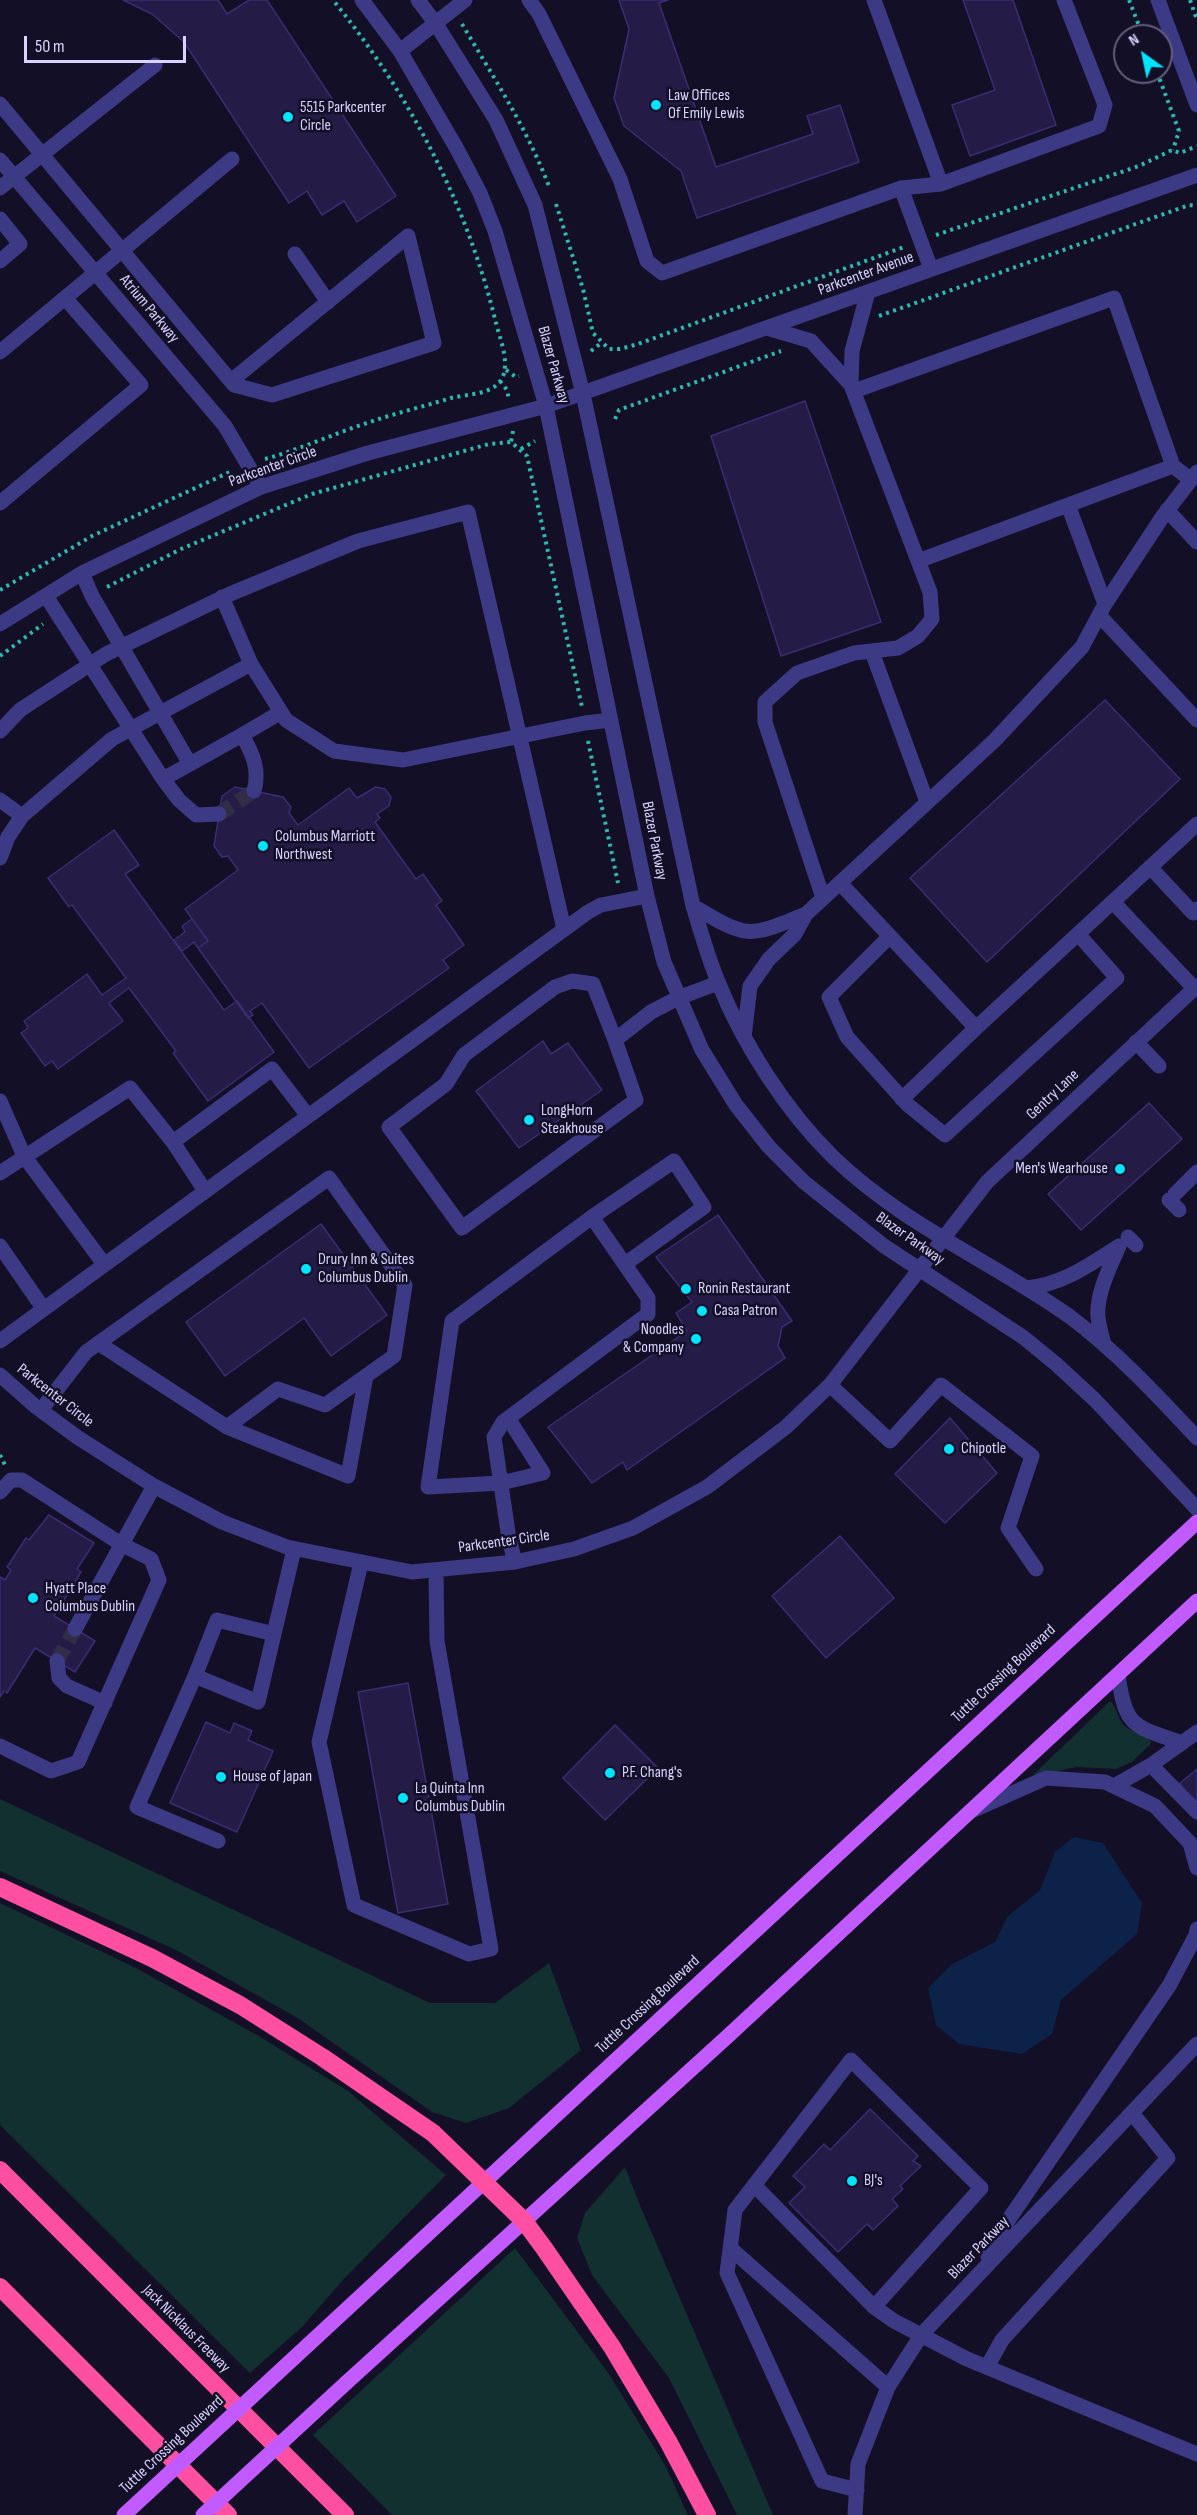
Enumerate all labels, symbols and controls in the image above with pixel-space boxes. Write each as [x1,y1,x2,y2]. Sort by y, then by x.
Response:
scale bar [27,24,189,62]
north arrow [1113,24,1173,84]
text: N [1125,30,1143,50]
text: 50 m [35,36,65,57]
place label: Law Offices Of Emily Lewis [668,86,744,124]
place label: 5515 Parkcenter Circle [300,98,386,136]
marker: Law Offices Of Emily Lewis [649,98,663,112]
marker: 5515 Parkcenter Circle [281,110,295,124]
street label: Parkcenter Avenue [816,248,916,300]
street label: Atrium Parkway [115,271,183,347]
street label: Blazer Parkway [533,324,573,406]
street label: Parkcenter Circle [226,442,320,492]
street label: Blazer Parkway [637,800,671,882]
place label: Columbus Marriott Northwest [275,827,375,865]
marker: Columbus Marriott Northwest [256,839,270,853]
street label: Gentry Lane [1023,1066,1083,1124]
place label: LongHorn Steakhouse [541,1101,604,1139]
marker: LongHorn Steakhouse [522,1113,536,1127]
place label: Men's Wearhouse [1015,1159,1108,1179]
marker: Men's Wearhouse [1113,1162,1127,1176]
street label: Blazer Parkway [872,1208,948,1270]
place label: Drury Inn & Suites Columbus Dublin [318,1250,414,1288]
marker: Drury Inn & Suites Columbus Dublin [299,1262,313,1276]
place label: Ronin Restaurant [698,1279,790,1299]
marker: Ronin Restaurant [679,1282,693,1296]
place label: Casa Patron [714,1301,777,1321]
marker: Casa Patron [695,1304,709,1318]
place label: Noodles & Company [623,1320,684,1358]
marker: Noodles & Company [689,1332,703,1346]
street label: Parkcenter Circle [13,1360,97,1432]
place label: Chipotle [961,1439,1006,1459]
marker: Chipotle [942,1442,956,1456]
street label: Parkcenter Circle [457,1526,551,1558]
place label: Hyatt Place Columbus Dublin [45,1579,135,1617]
marker: Hyatt Place Columbus Dublin [26,1591,40,1605]
street label: Tuttle Crossing Boulevard [948,1621,1060,1727]
place label: P.F. Chang's [622,1763,682,1783]
marker: P.F. Chang's [603,1766,617,1780]
place label: House of Japan [233,1767,312,1787]
marker: House of Japan [214,1770,228,1784]
place label: La Quinta Inn Columbus Dublin [415,1779,505,1817]
marker: La Quinta Inn Columbus Dublin [396,1791,410,1805]
street label: Tuttle Crossing Boulevard [592,1952,704,2058]
place label: BJ's [864,2171,883,2191]
marker: BJ's [845,2174,859,2188]
street label: Blazer Parkway [944,2213,1014,2283]
street label: Jack Nicklaus Freeway [138,2281,234,2377]
street label: Tuttle Crossing Boulevard [116,2392,228,2498]

